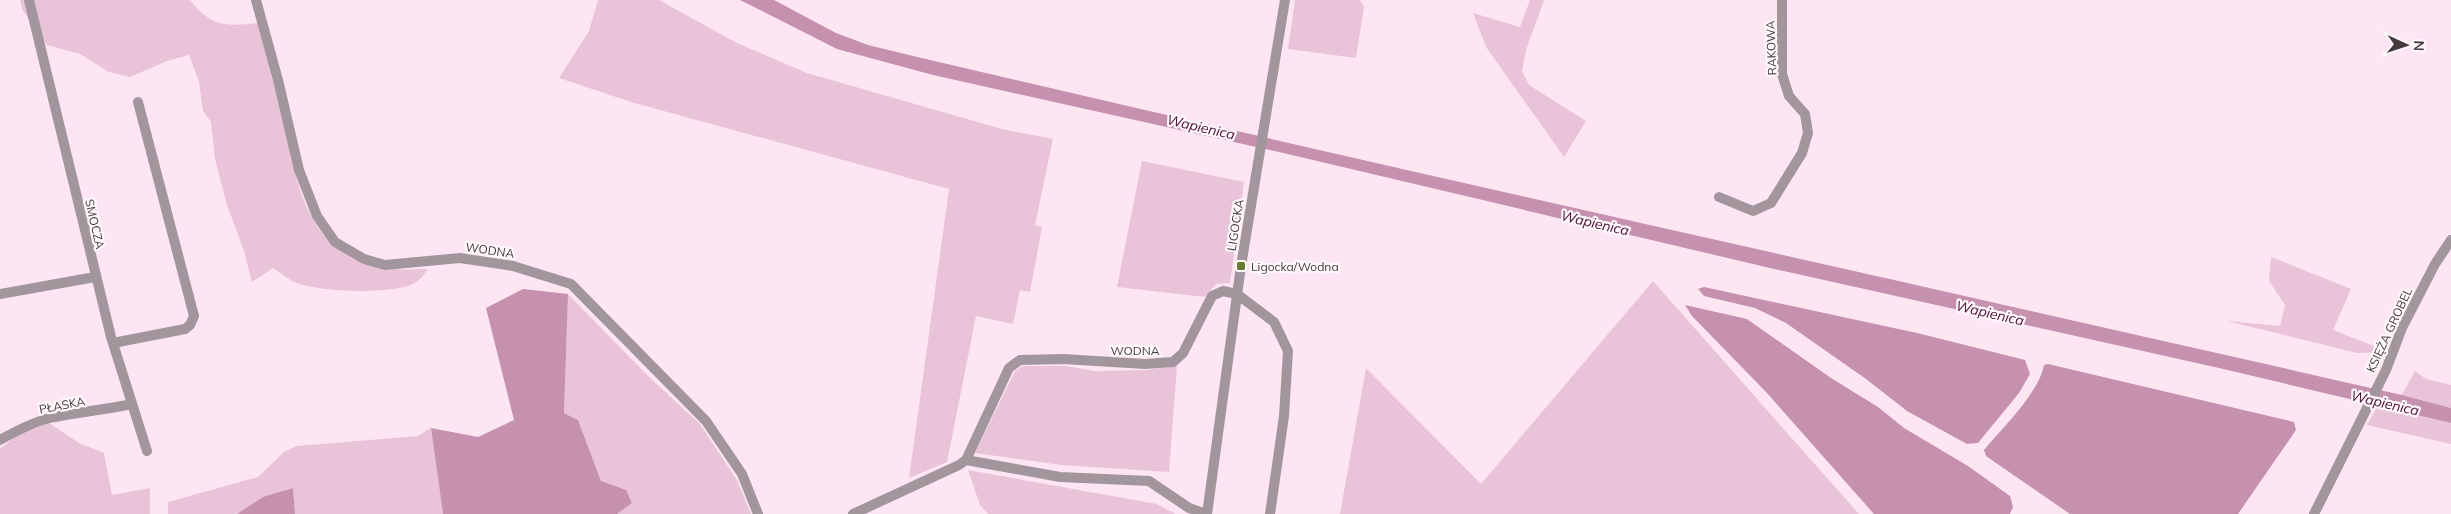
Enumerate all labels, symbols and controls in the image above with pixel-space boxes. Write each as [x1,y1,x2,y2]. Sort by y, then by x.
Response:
street label: RAKOWA [1763,20,1779,76]
north arrow [2381,20,2431,70]
text: N [2410,40,2428,51]
water label: Wapienica [1165,110,1237,144]
street label: SMOCZA [82,197,108,251]
street label: LIGOCKA [1224,198,1247,252]
water label: Wapienica [1559,206,1631,240]
street label: WODNA [465,239,516,261]
place label: Ligocka/Wodna [1251,259,1339,274]
marker: Ligocka/Wodna [1235,260,1247,272]
street label: KSIĘŻA GROBEL [2363,285,2415,375]
water label: Wapienica [1954,296,2026,330]
street label: WODNA [1110,343,1160,358]
water label: Wapienica [2349,386,2421,420]
street label: PŁASKA [38,393,86,417]

